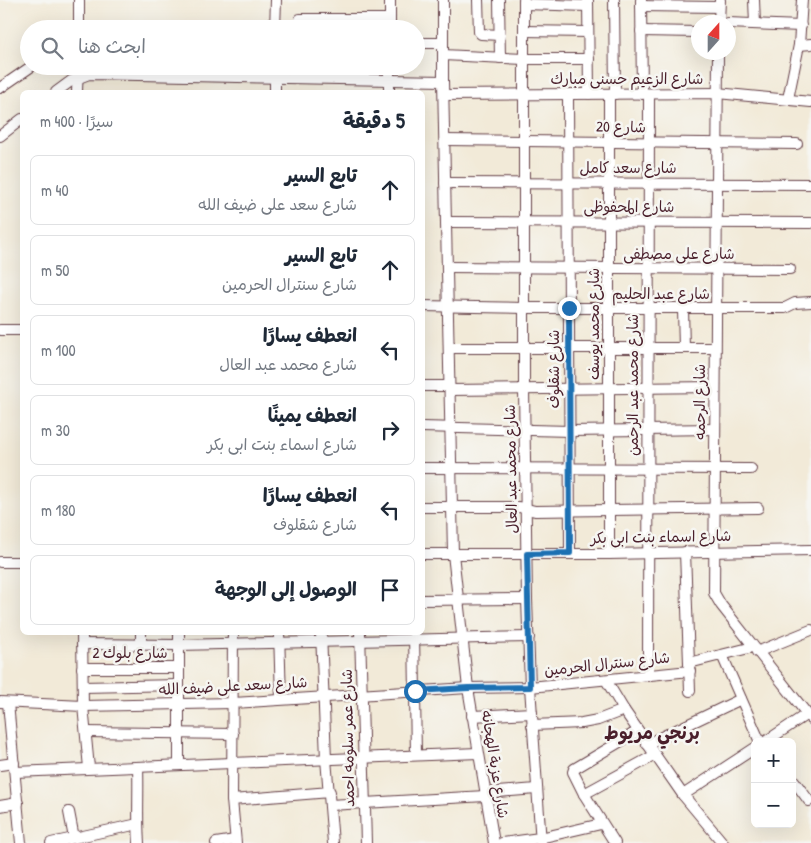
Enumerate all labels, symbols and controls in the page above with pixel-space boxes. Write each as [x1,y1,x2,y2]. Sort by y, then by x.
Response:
north arrow [691,15,736,60]
search box [20,20,425,75]
text: ابحث هنا [78,33,146,59]
icon: search [38,34,66,62]
street label: شارع الزعيم حسنى مبارك [551,68,703,90]
text: 5 دقيقة [343,106,405,135]
text: سيرًا · 400 m [40,110,113,132]
street label: شارع 20 [596,116,646,137]
street label: شارع سعد كامل [579,157,677,178]
text: تابع السير [285,162,357,188]
icon: ahead [376,176,404,204]
text: 40 m [41,179,69,201]
text: شارع سعد على ضيف الله [198,193,357,215]
street label: شارع المحفوظى [584,196,674,217]
text: تابع السير [285,242,357,268]
street label: شارع على مصطفى [623,243,735,264]
icon: ahead [376,256,404,284]
text: 50 m [41,259,70,281]
street label: شارع محمد يوسف [583,268,604,380]
text: شارع سنترال الحرمين [222,273,357,295]
street label: شارع عبد الحليم [612,283,710,306]
route end [558,297,581,320]
street label: شارع محمد عبد الرحمن [622,314,643,456]
text: انعطف يسارًا [263,322,357,348]
street label: شارع شقلوف [543,330,564,408]
icon: left [376,336,404,364]
text: 100 m [41,339,76,361]
text: شارع محمد عبد العال [219,353,357,375]
street label: شارع الرحمه [689,364,710,440]
text: انعطف يمينًا [268,402,357,428]
street label: شارع محمد عبد العال [499,404,522,534]
icon: right [376,416,404,444]
text: 30 m [41,419,70,441]
text: شارع اسماء بنت ابى بكر [207,433,357,455]
text: انعطف يسارًا [263,482,357,508]
icon: left [376,496,404,524]
text: 180 m [41,499,75,521]
text: شارع شقلوف [273,513,357,535]
street label: شارع اسماء بنت ابى بكر [589,525,731,548]
text: الوصول إلى الوجهة [215,576,357,602]
icon: arrive [376,576,404,604]
street label: شارع بلوك 2 [92,642,168,663]
street label: شارع سنترال الحرمين [543,646,671,681]
street label: شارع عمر سلومه احمد [336,669,359,807]
street label: شارع سعد على ضيف الله [158,671,308,700]
route start [404,680,427,703]
street label: شارع عزبة الهجانه [477,708,514,820]
district label: برنجي مريوط [604,720,700,749]
map controls [751,738,796,828]
button: + [751,738,796,783]
button: − [751,783,796,828]

